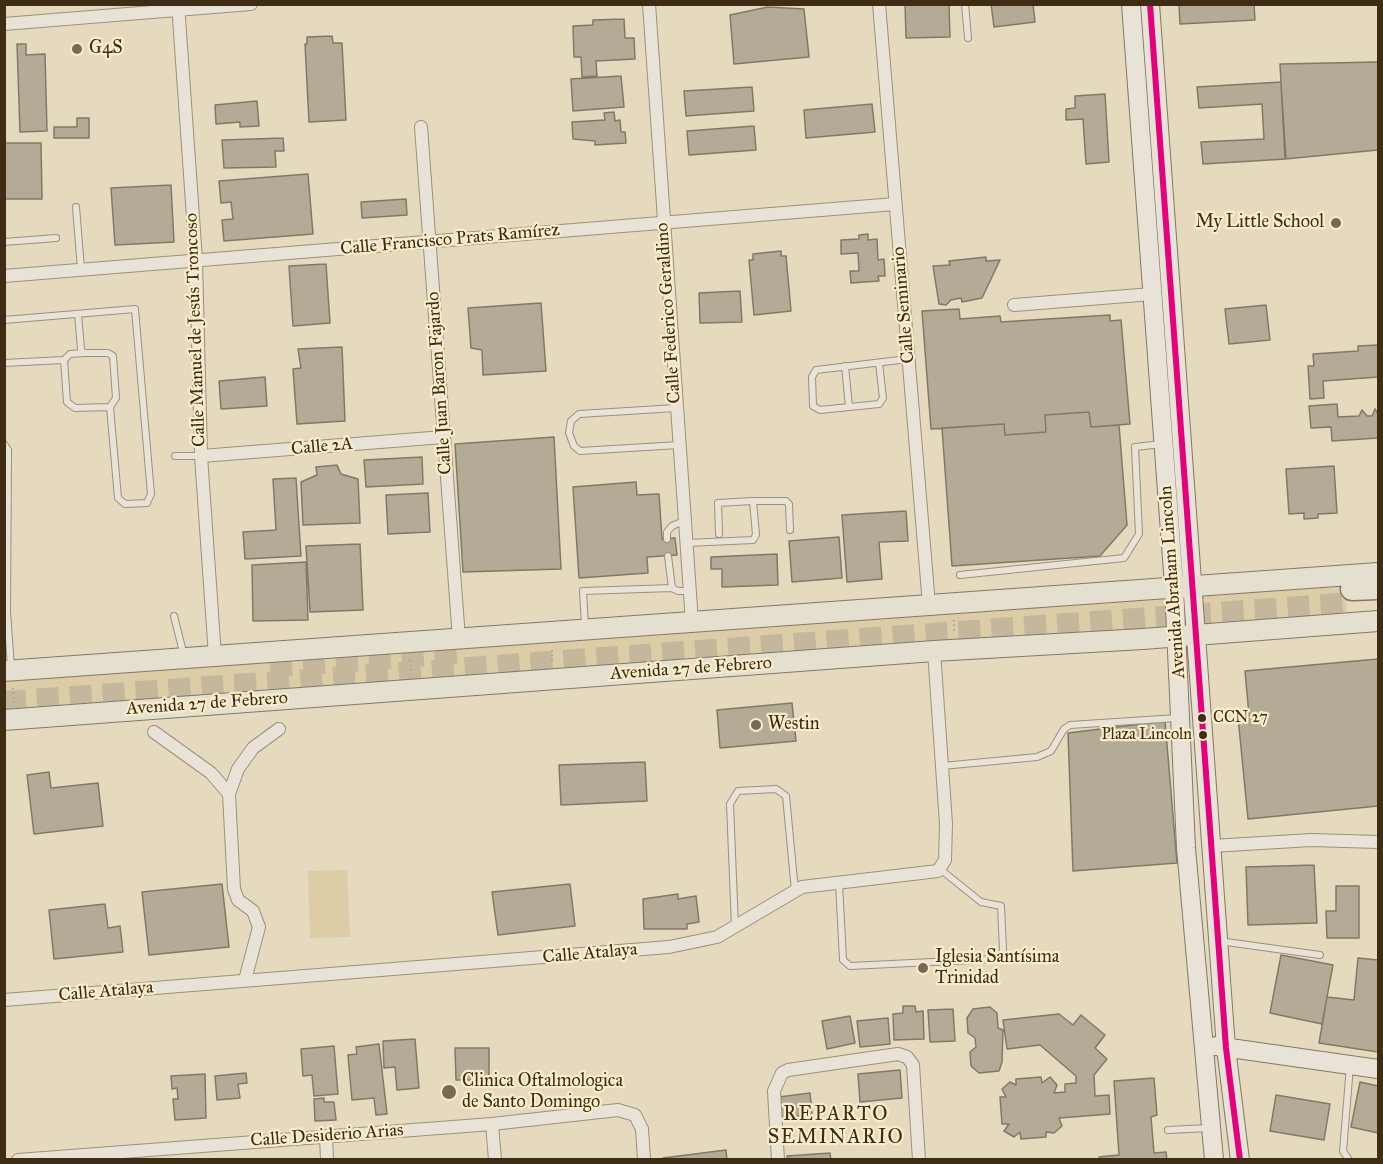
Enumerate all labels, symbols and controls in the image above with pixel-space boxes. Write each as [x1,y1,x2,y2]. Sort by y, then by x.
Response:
place label: G4S [89,38,123,60]
marker: G4S [70,42,84,56]
place label: My Little School [1195,212,1324,234]
street label: Calle Manuel de Jesús Troncoso [181,213,211,447]
marker: My Little School [1329,216,1343,230]
street label: Calle Francisco Prats Ramírez [339,220,561,260]
street label: Calle Federico Geraldino [652,222,686,404]
street label: Calle Seminario [888,246,920,364]
street label: Calle Juan Baron Fajardo [423,291,457,475]
street label: Calle 2A [290,434,354,460]
street label: Avenida Abraham Lincoln [1155,485,1191,679]
street label: Avenida 27 de Febrero [609,653,773,685]
street label: Avenida 27 de Febrero [125,688,289,720]
place label: CCN 27 [1213,708,1268,728]
marker: CCN 27 [1196,712,1208,724]
place label: Westin [768,714,819,736]
marker: Westin [749,718,763,732]
place label: Plaza Lincoln [1101,725,1192,745]
marker: Plaza Lincoln [1197,729,1209,741]
street label: Calle Atalaya [542,939,638,969]
place label: Iglesia Santísima Trinidad [935,947,1059,990]
marker: Iglesia Santísima Trinidad [916,961,930,975]
street label: Calle Atalaya [58,977,154,1007]
place label: Clinica Oftalmologica de Santo Domingo [462,1071,623,1114]
marker: Clinica Oftalmologica de Santo Domingo [440,1083,458,1101]
district label: REPARTO SEMINARIO [768,1103,904,1150]
street label: Calle Desiderio Arias [250,1120,404,1152]

